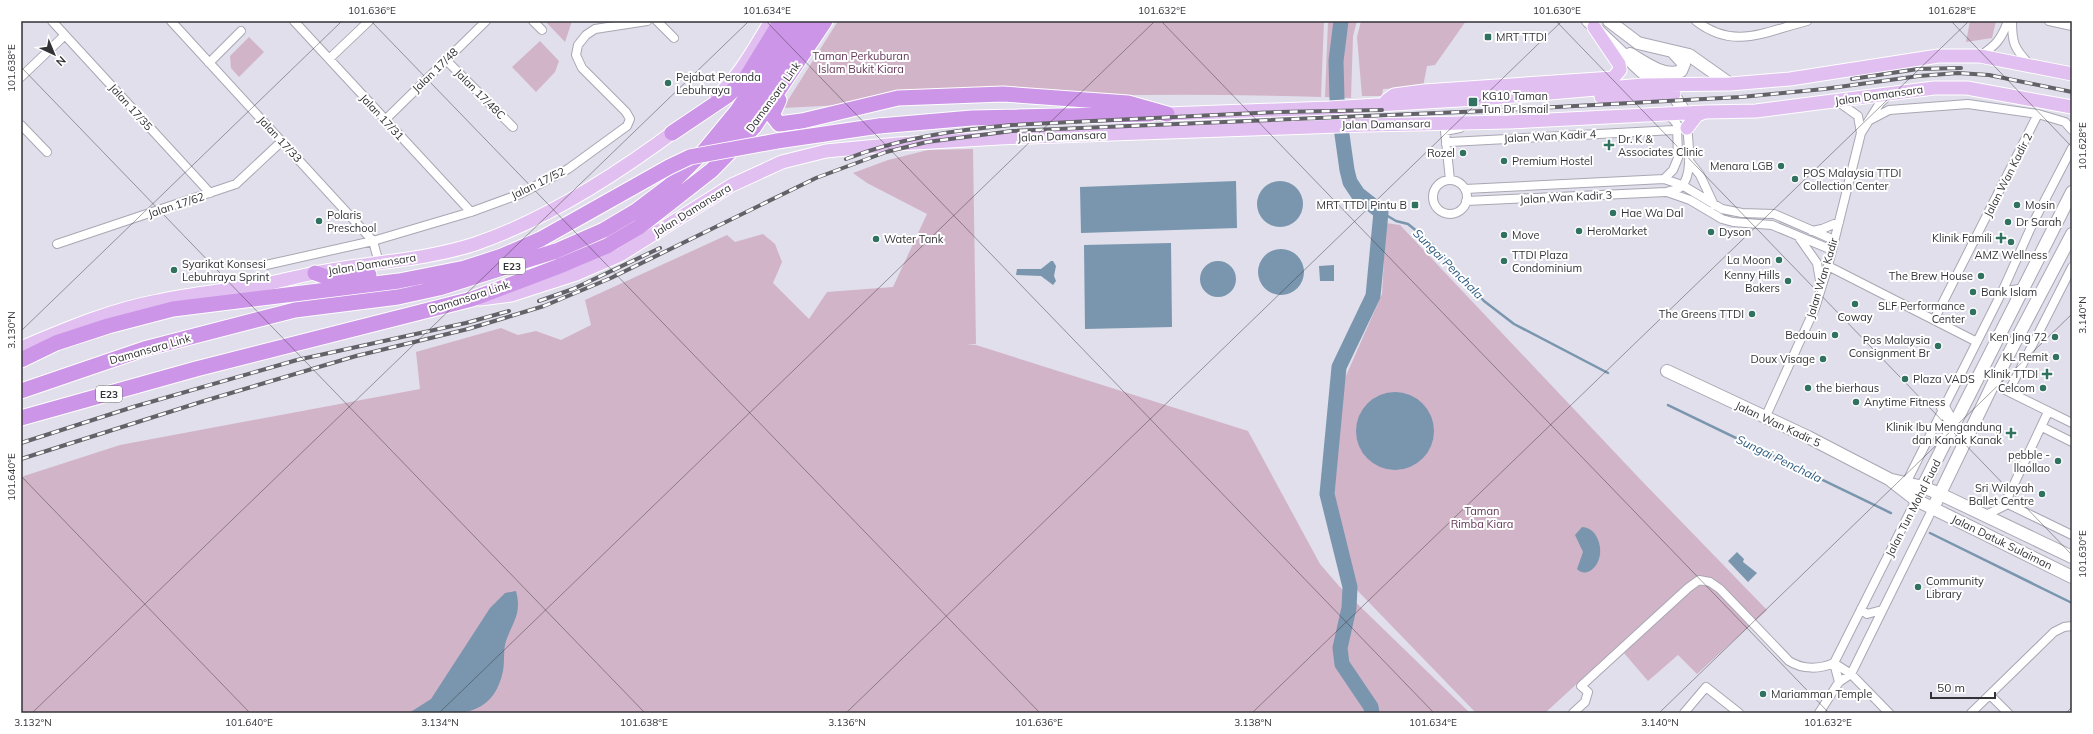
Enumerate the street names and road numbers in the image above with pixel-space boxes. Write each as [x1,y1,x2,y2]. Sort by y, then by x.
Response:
street label: Jalan 17/48 [409,44,461,95]
street label: Damansara Link [743,59,803,135]
street label: Jalan 17/48C [452,66,508,122]
street label: Jalan 17/35 [106,81,156,134]
street label: Jalan Damansara [1834,82,1924,108]
street label: Jalan 17/31 [357,91,407,143]
street label: Jalan 17/33 [255,113,305,165]
street label: Jalan Damansara [1341,116,1431,132]
street label: Jalan Damansara [1017,127,1107,145]
street label: Jalan Wan Kadir 4 [1503,127,1597,145]
street label: Jalan Wan Kadir 2 [1981,130,2035,219]
street label: Jalan 17/52 [509,164,568,202]
street label: Jalan Damansara [651,181,733,239]
street label: Jalan Wan Kadir 3 [1519,188,1613,206]
street label: Jalan 17/62 [146,189,206,221]
street label: Jalan Wan Kadir [1803,236,1841,320]
street label: Jalan Damansara [327,250,417,278]
road number: E23 [499,258,525,274]
street label: Damansara Link [427,277,511,317]
street label: Damansara Link [108,331,192,367]
road number: E23 [96,386,122,402]
street label: Jalan Wan Kadir 5 [1733,398,1823,450]
street label: Jalan Tun Mohd Fuad [1882,457,1944,559]
street label: Jalan Datuk Sulaiman [1949,512,2055,572]

